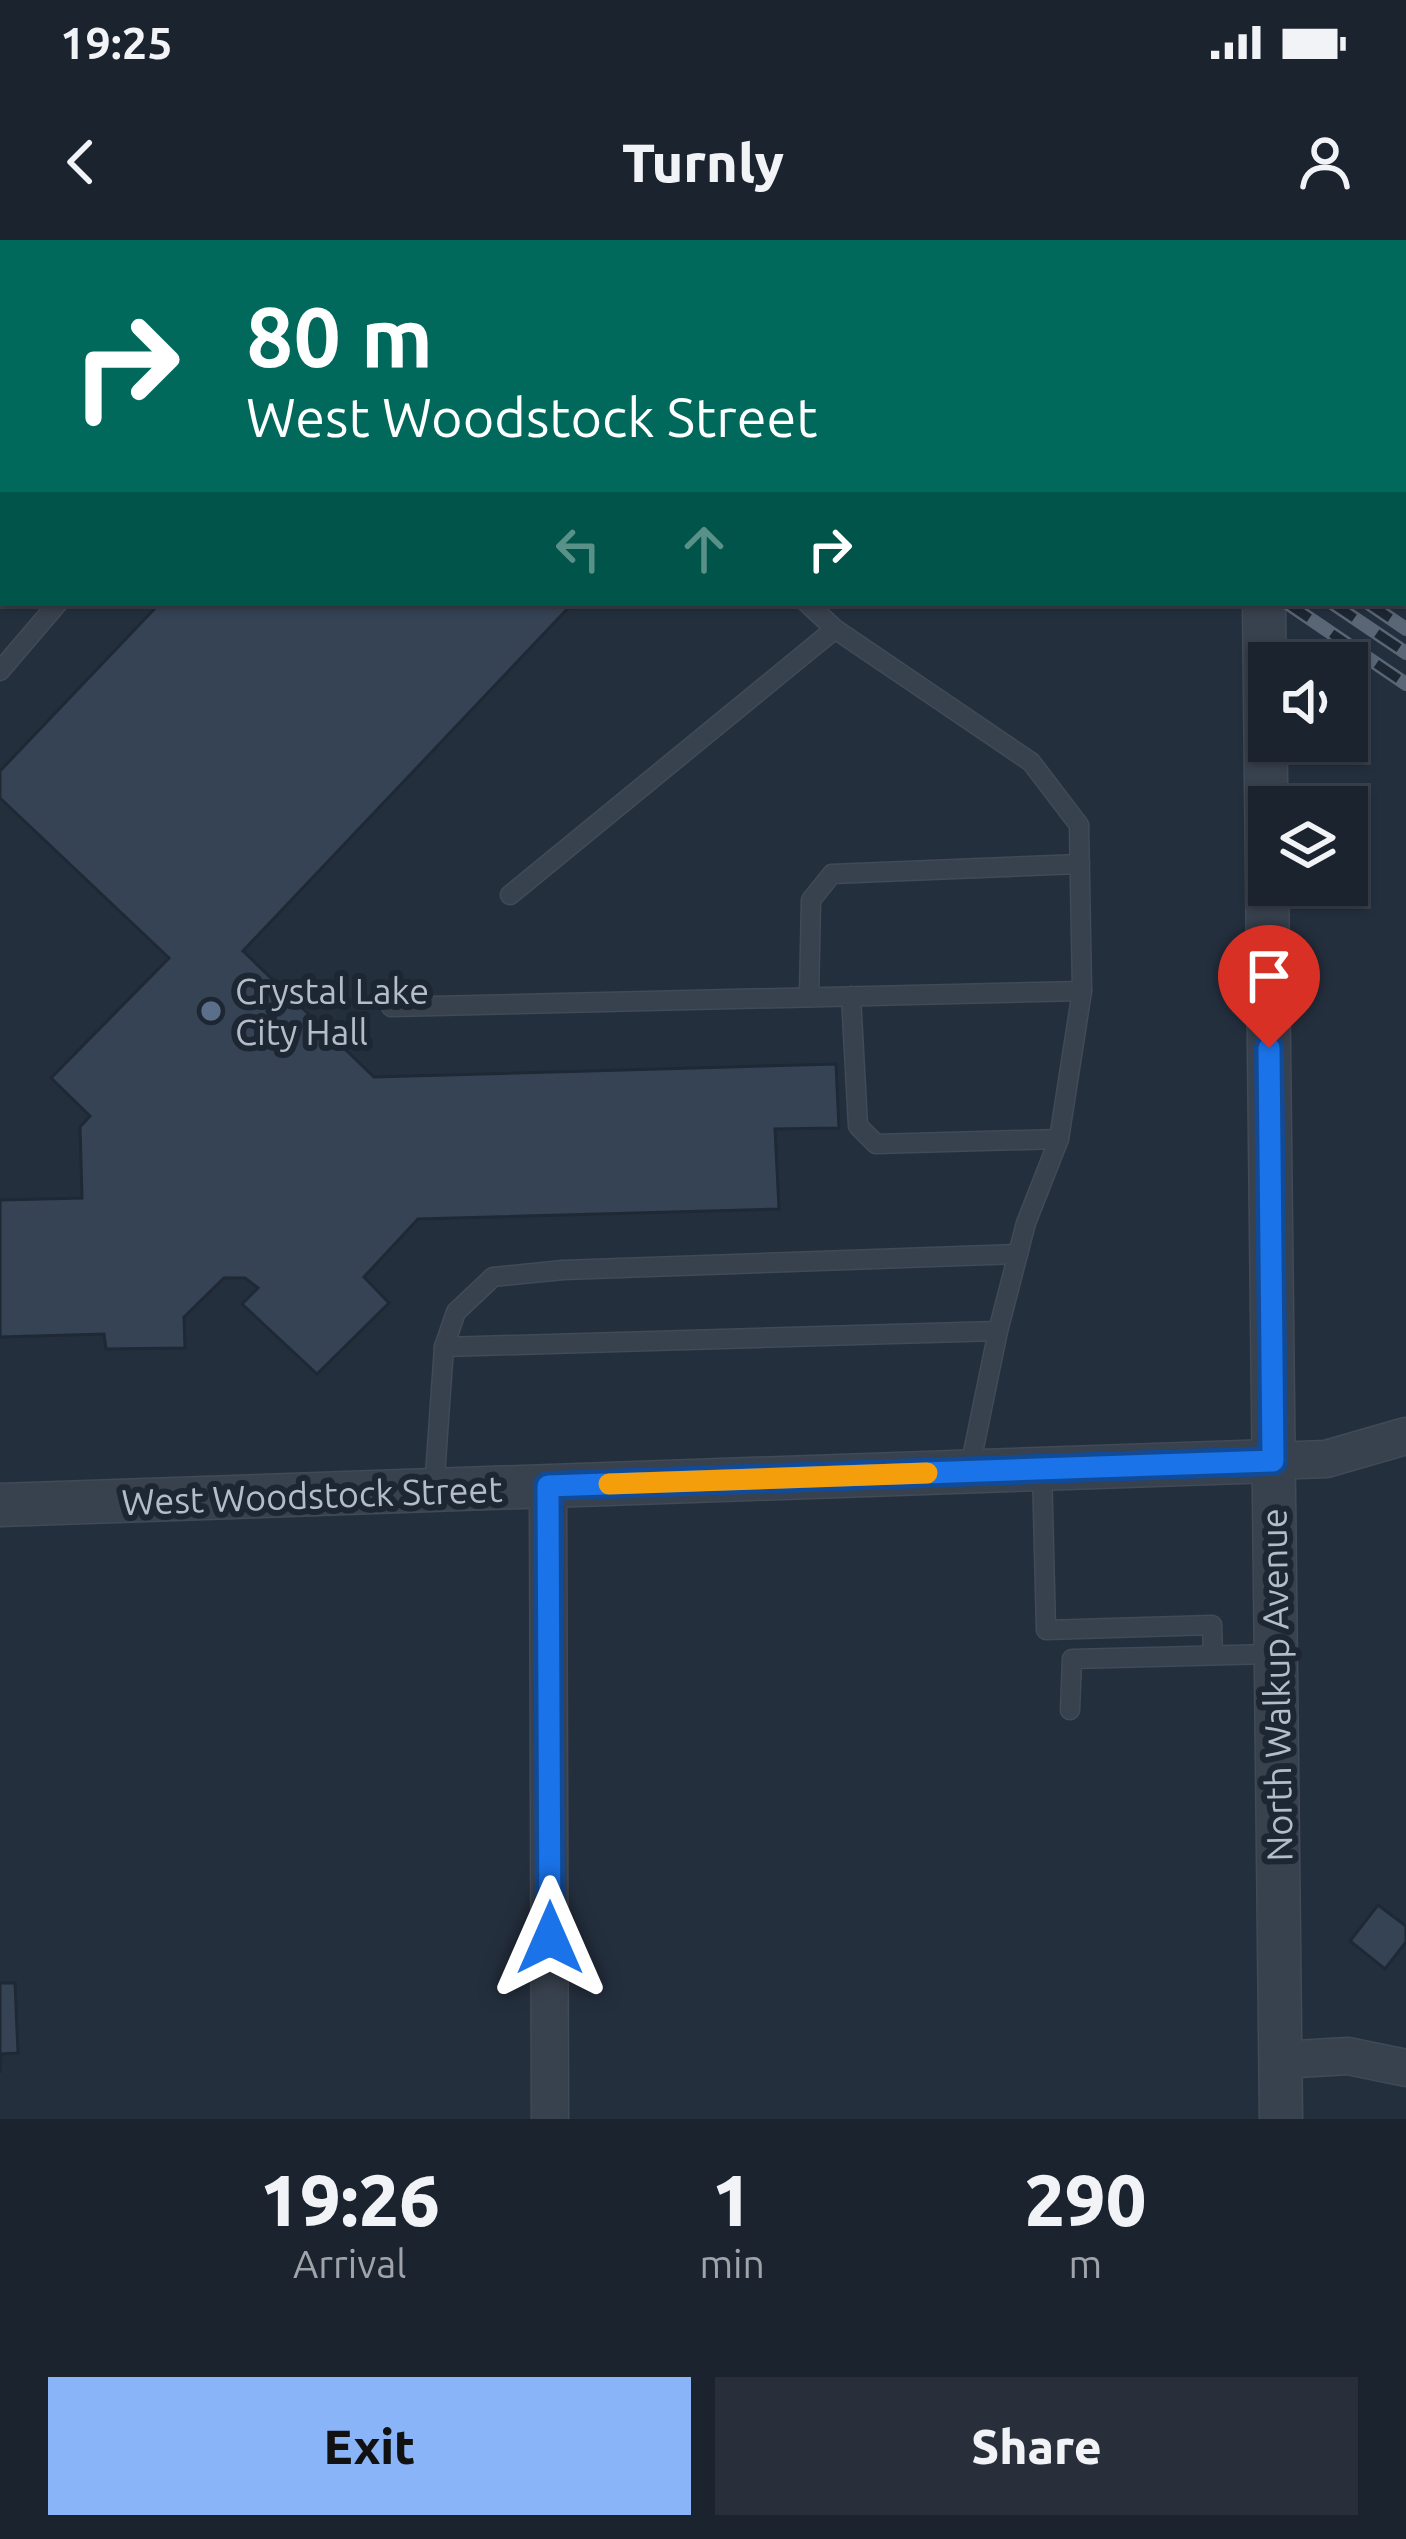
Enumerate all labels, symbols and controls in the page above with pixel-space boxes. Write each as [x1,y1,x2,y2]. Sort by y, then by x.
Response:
text: 19:25 [60,17,173,68]
icon: back [48,129,114,195]
icon: person [1292,129,1358,195]
text: Turnly [622,132,784,192]
icon: right [48,288,204,444]
text: 80 m [246,289,433,383]
text: West Woodstock Street [246,387,818,447]
icon: left [545,516,611,582]
icon: ahead [671,516,737,582]
icon: right [797,516,863,582]
map controls [1248,642,1368,906]
button: sound [1248,642,1368,762]
button: layers [1248,786,1368,906]
pin [1218,925,1320,1048]
icon: arrive [1236,943,1302,1009]
place label: Crystal Lake City Hall [235,970,429,1052]
marker: Crystal Lake City Hall [198,998,224,1024]
street label: West Woodstock Street [121,1468,503,1522]
street label: North Walkup Avenue [1252,1508,1300,1862]
position arrow [487,1875,613,2001]
text: 19:26 [260,2159,440,2240]
text: 1 [712,2159,752,2240]
text: 290 [1024,2159,1146,2240]
text: Arrival [293,2242,407,2285]
text: min [699,2242,765,2285]
text: m [1069,2242,1102,2285]
button: Exit [48,2377,691,2515]
button: Share [715,2377,1358,2515]

